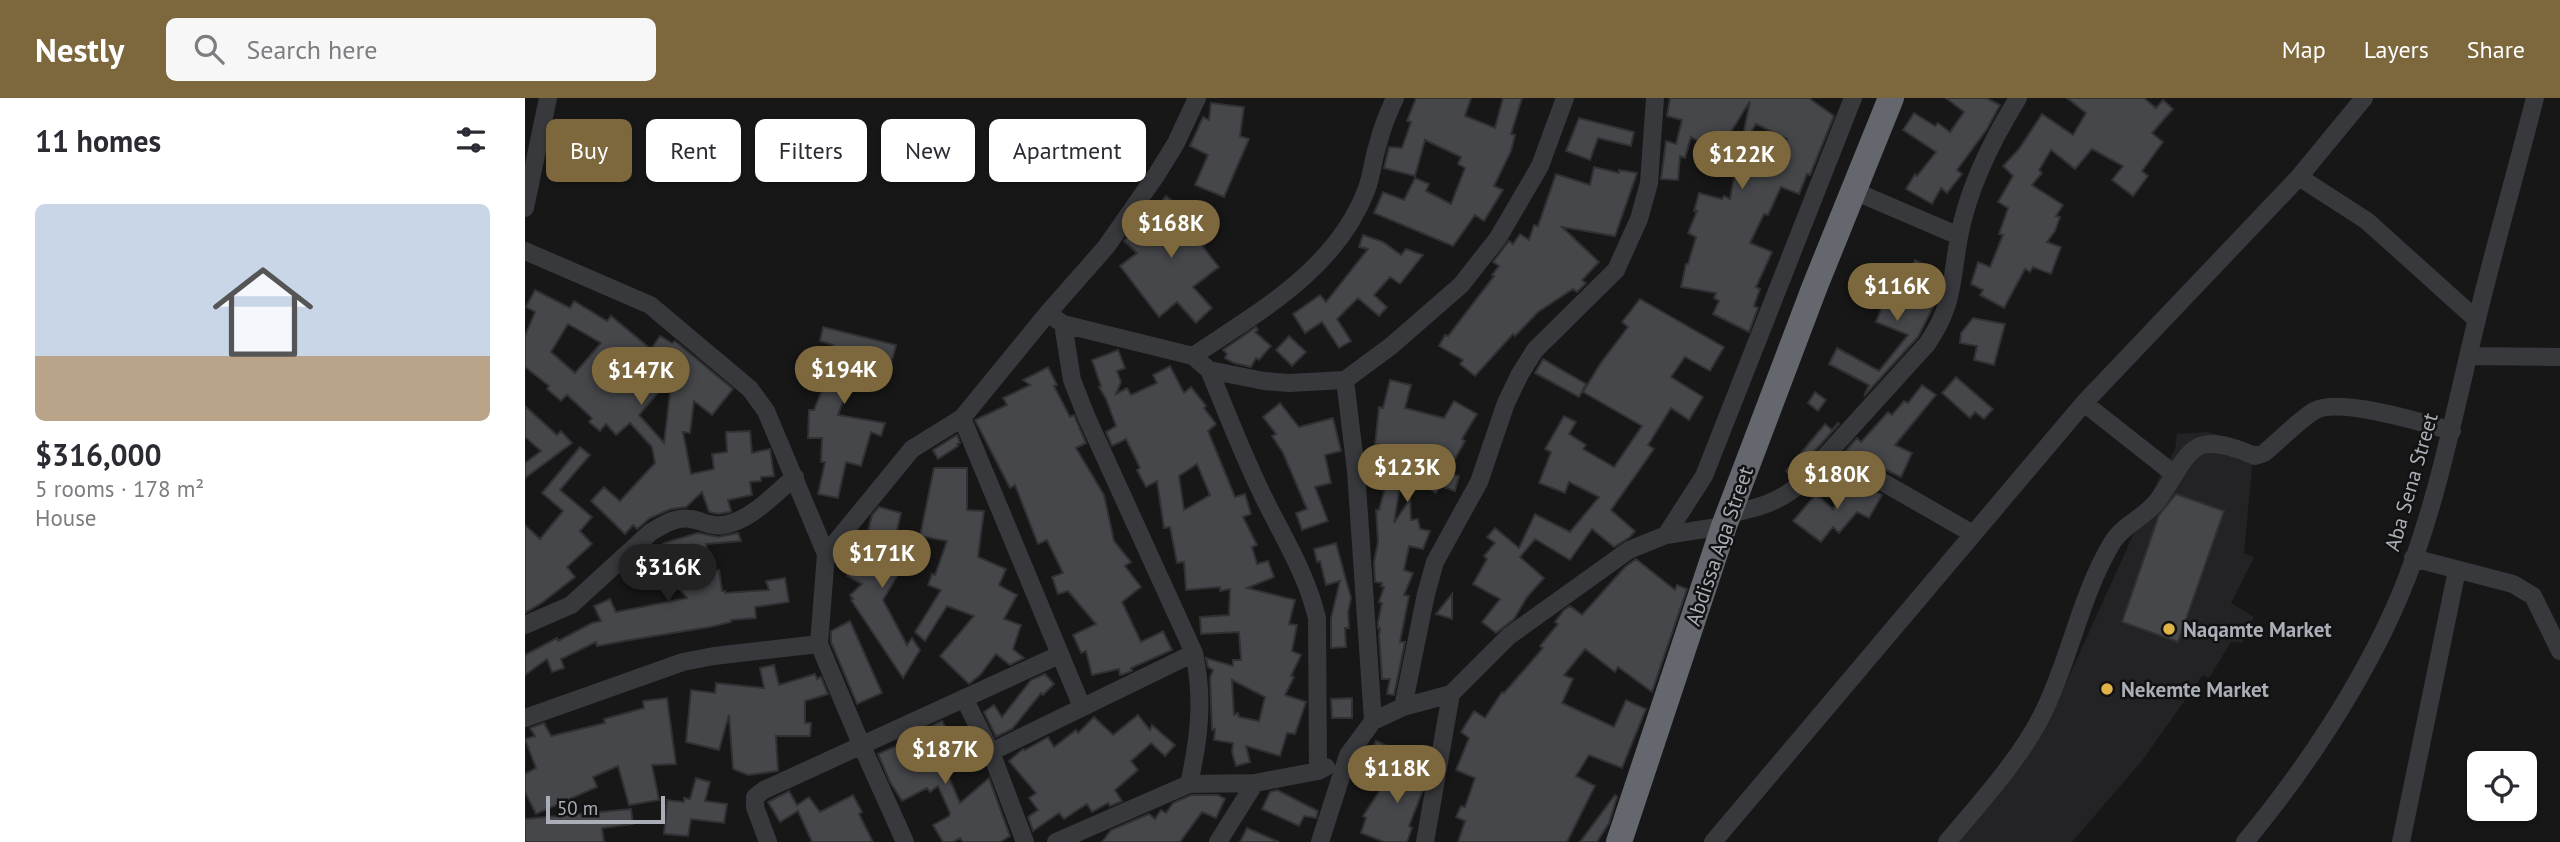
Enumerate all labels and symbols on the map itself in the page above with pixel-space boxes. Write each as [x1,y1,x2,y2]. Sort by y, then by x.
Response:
pin: $122K [1693,132,1791,191]
pin: $168K [1122,200,1220,260]
pin: $116K [1848,264,1946,323]
pin: $194K [795,346,893,406]
pin: $147K [592,348,690,407]
street label: Aba Sena Street [2378,410,2444,554]
pin: $123K [1358,444,1456,504]
pin: $180K [1788,452,1886,511]
street label: Abdissa Aga Street [1679,463,1759,629]
pin: $171K [833,531,931,590]
pin: $316K [619,545,717,604]
place label: Naqamte Market [2183,616,2332,643]
marker: Naqamte Market [2161,621,2177,637]
place label: Nekemte Market [2121,676,2270,703]
marker: Nekemte Market [2099,681,2115,697]
pin: $187K [896,726,994,786]
pin: $118K [1348,746,1446,805]
scale bar [546,793,665,825]

